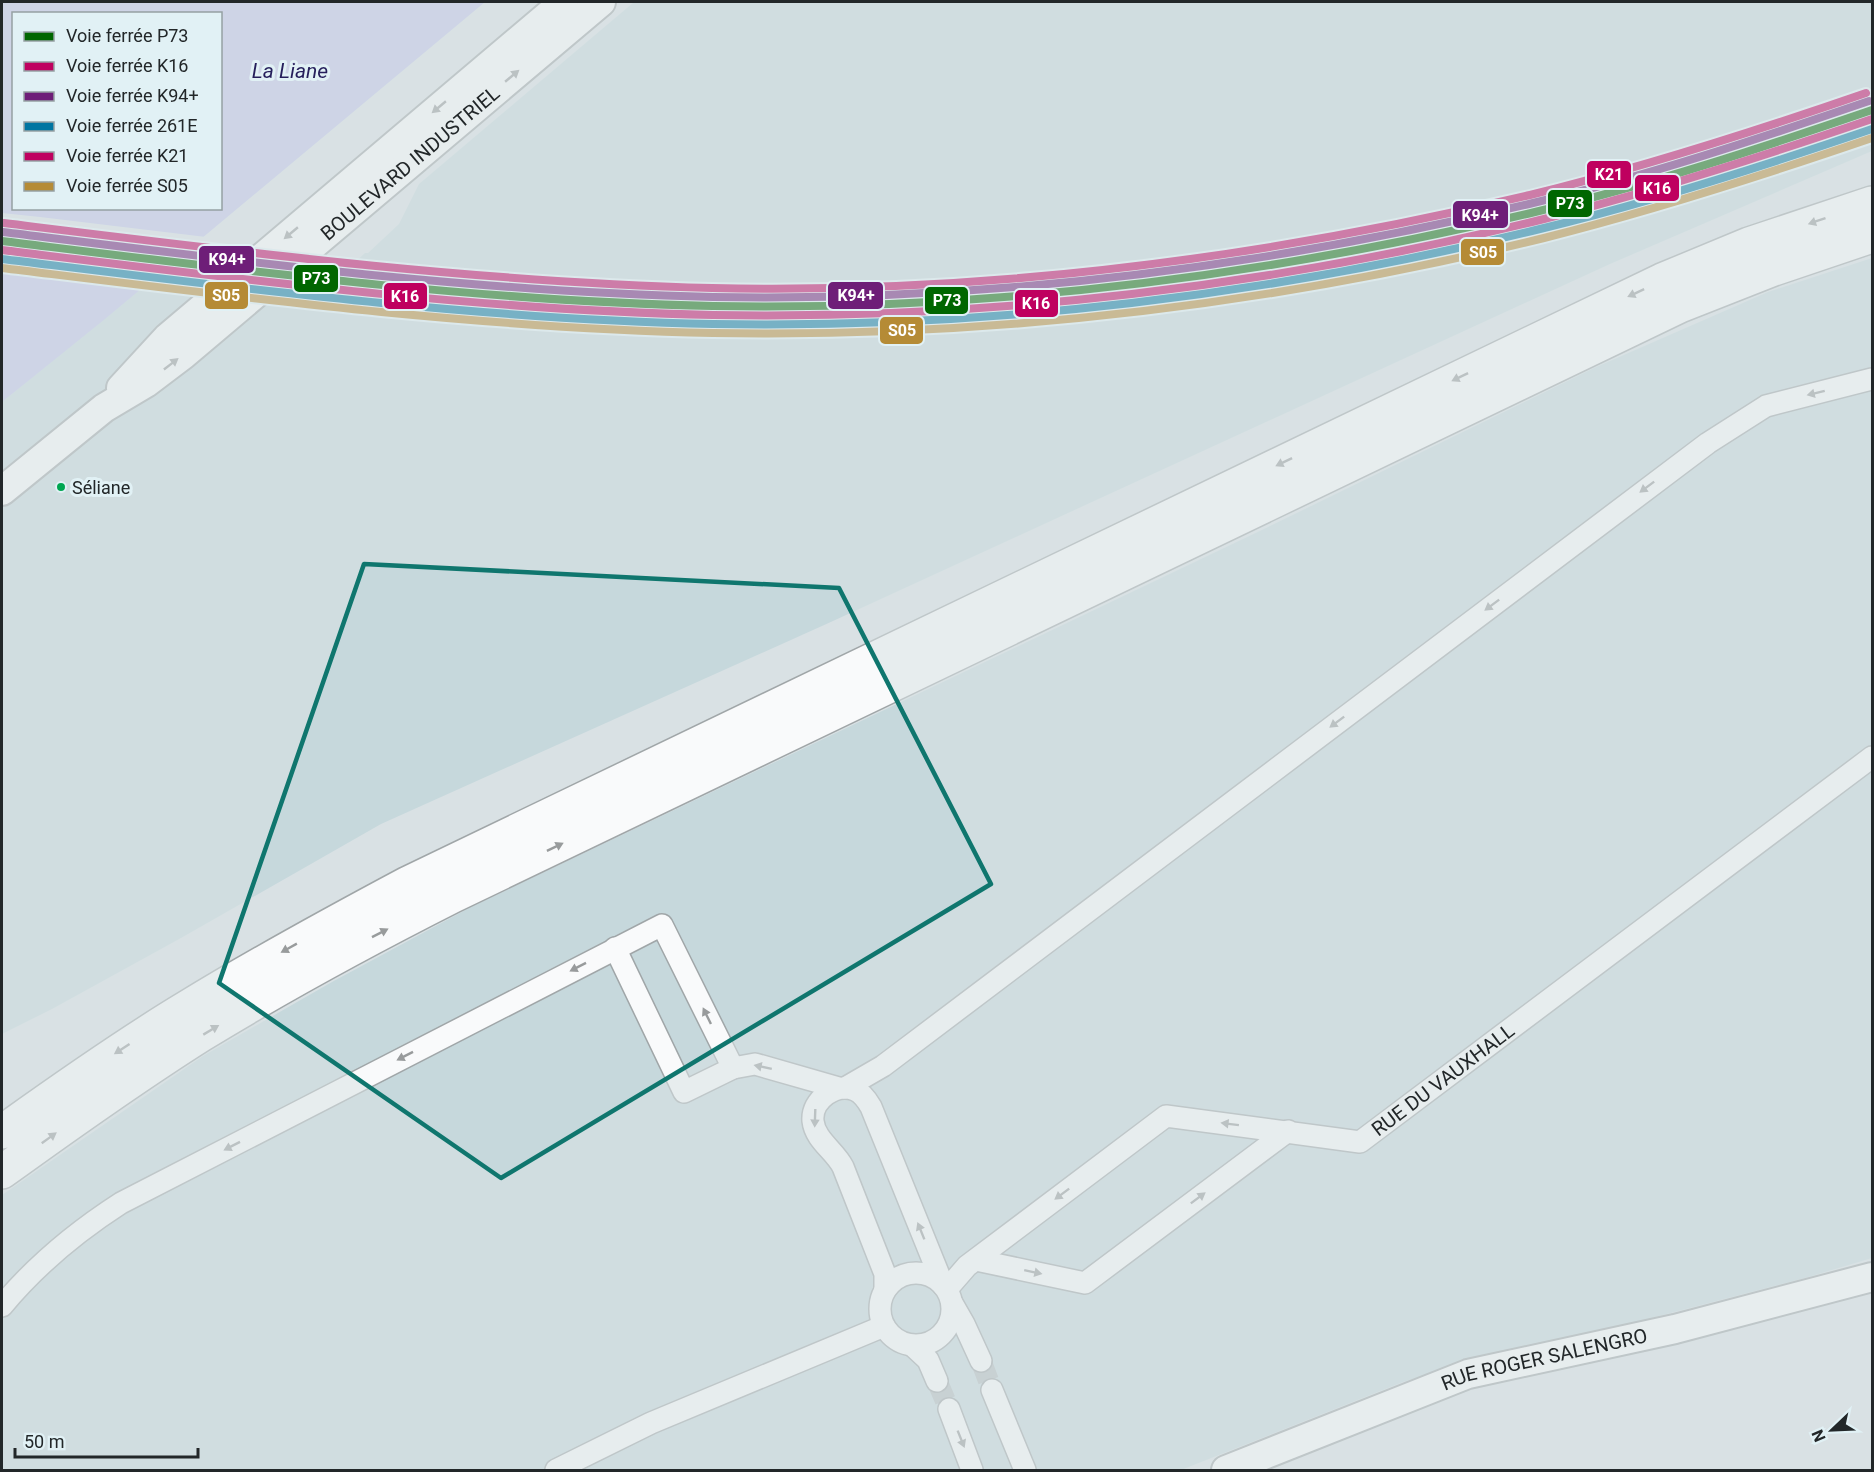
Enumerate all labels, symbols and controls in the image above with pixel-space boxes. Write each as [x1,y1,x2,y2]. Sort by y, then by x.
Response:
legend [12,12,222,210]
text: Voie ferrée P73 [66,25,188,46]
text: Voie ferrée K16 [66,55,188,76]
water label: La Liane [252,59,328,83]
one-way arrow [504,70,520,83]
street label: BOULEVARD INDUSTRIEL [316,81,504,245]
text: Voie ferrée K94+ [66,85,199,106]
one-way arrow [432,100,447,113]
text: Voie ferrée 261E [66,115,197,136]
text: Voie ferrée K21 [66,145,188,166]
line badge: K21 [1586,160,1632,189]
text: K21 [1595,165,1623,184]
line badge: K16 [1634,174,1680,202]
text: Voie ferrée S05 [66,175,188,196]
text: K16 [1643,179,1671,198]
line badge: P73 [1547,189,1593,218]
text: P73 [1556,194,1584,213]
line badge: K94+ [1452,200,1509,229]
text: K94+ [1461,206,1499,225]
one-way arrow [1808,216,1826,226]
one-way arrow [284,226,299,239]
line badge: S05 [1460,238,1505,266]
text: S05 [1469,243,1497,262]
line badge: K94+ [198,245,255,274]
text: K94+ [208,250,246,269]
line badge: P73 [293,264,339,293]
text: P73 [302,269,330,288]
line badge: S05 [204,281,249,310]
line badge: K94+ [827,281,884,310]
line badge: K16 [383,282,428,310]
text: S05 [212,286,240,305]
text: K94+ [837,286,875,305]
line badge: P73 [924,286,969,315]
text: K16 [391,287,419,306]
one-way arrow [1627,288,1644,297]
line badge: K16 [1014,289,1059,318]
text: P73 [933,291,961,310]
text: K16 [1022,294,1050,313]
line badge: S05 [879,316,924,345]
text: S05 [888,321,916,340]
one-way arrow [163,359,178,371]
one-way arrow [1451,372,1468,381]
one-way arrow [1806,388,1825,398]
one-way arrow [1276,457,1293,466]
place label: Séliane [72,477,130,498]
marker: Séliane [55,481,67,493]
one-way arrow [1640,481,1656,493]
one-way arrow [1484,598,1500,611]
one-way arrow [1329,716,1344,728]
one-way arrow [547,842,564,851]
one-way arrow [372,929,389,938]
one-way arrow [280,943,297,953]
one-way arrow [570,962,587,971]
one-way arrow [702,1007,712,1024]
street label: RUE DU VAUXHALL [1367,1018,1519,1141]
one-way arrow [203,1024,219,1035]
one-way arrow [114,1043,130,1054]
one-way arrow [397,1051,414,1061]
one-way arrow [753,1062,772,1071]
one-way arrow [811,1109,820,1128]
one-way arrow [1220,1119,1239,1129]
one-way arrow [40,1132,56,1144]
one-way arrow [223,1141,240,1151]
one-way arrow [1054,1188,1069,1200]
one-way arrow [1191,1193,1206,1205]
one-way arrow [916,1222,925,1240]
one-way arrow [1023,1268,1042,1277]
street label: RUE ROGER SALENGRO [1438,1323,1650,1395]
north arrow [1802,1400,1862,1460]
scale bar [15,1421,198,1459]
text: N [1808,1427,1830,1445]
text: 50 m [24,1431,64,1452]
one-way arrow [956,1431,966,1449]

